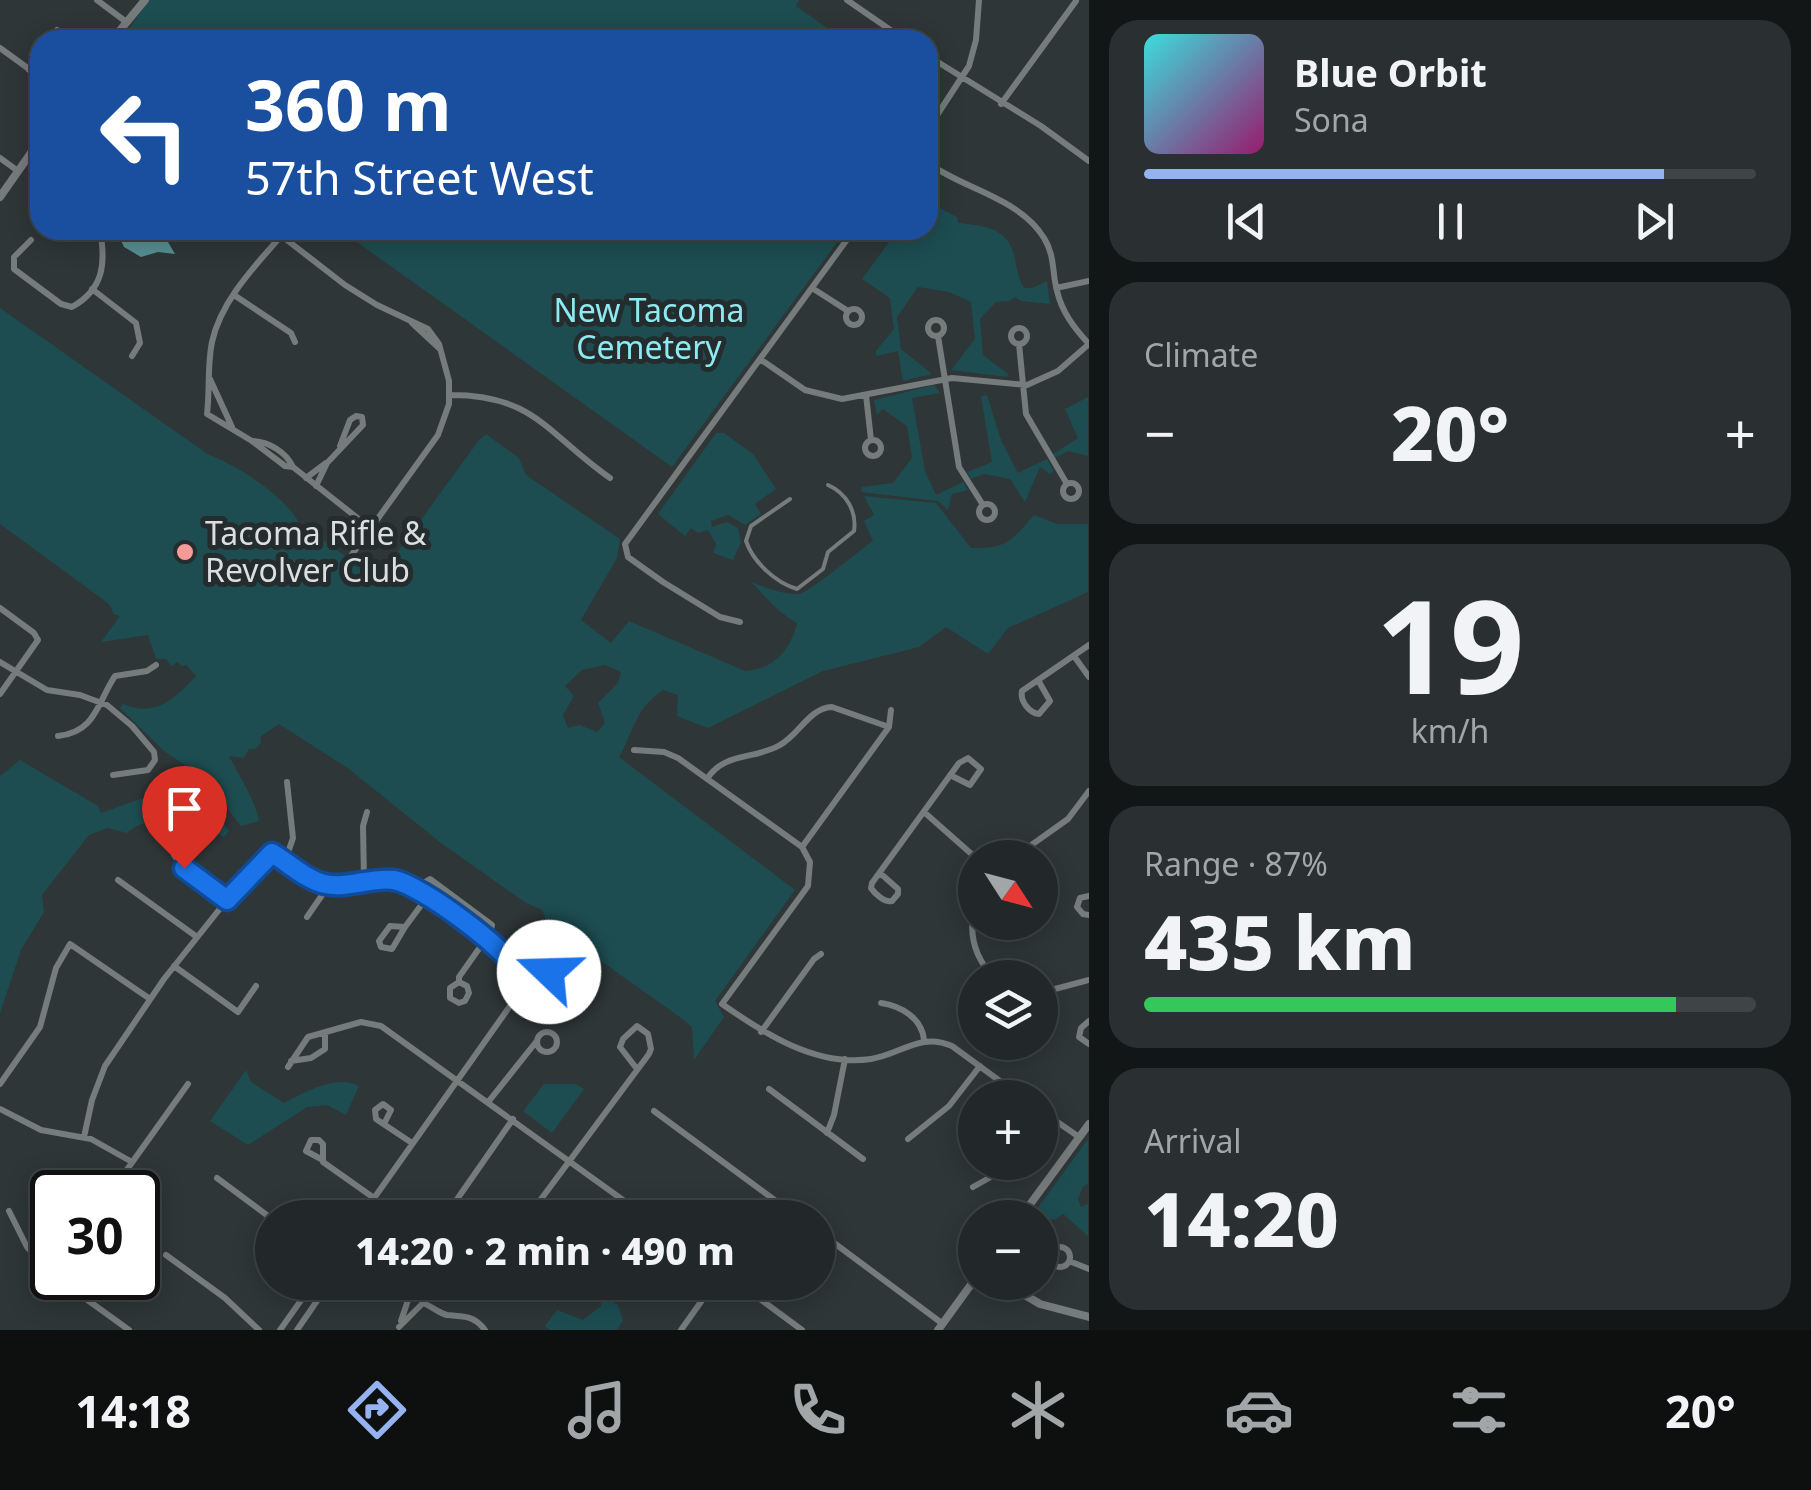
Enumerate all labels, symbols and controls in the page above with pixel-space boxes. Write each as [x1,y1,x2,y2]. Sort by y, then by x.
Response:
text: Blue Orbit [1294,46,1487,98]
text: 360 m [245,56,452,152]
icon: left [80,70,210,200]
text: Sona [1294,98,1369,141]
text: 57th Street West [245,147,594,208]
icon: previous [1219,194,1274,249]
icon: pause [1423,194,1478,249]
icon: next [1627,194,1682,249]
park label: New Tacoma Cemetery [554,288,744,368]
text: Climate [1144,333,1258,376]
text: 20° [1391,381,1509,483]
text: − [1144,395,1175,470]
text: + [1725,395,1756,470]
place label: Tacoma Rifle & Revolver Club [205,511,427,591]
marker: Tacoma Rifle & Revolver Club [174,541,196,563]
text: 19 [1376,555,1524,732]
text: km/h [1411,709,1489,752]
pin [142,766,227,869]
icon: arrive [157,781,212,836]
north arrow [958,840,1058,940]
map controls [958,840,1058,1300]
text: Range · 87% [1144,842,1328,885]
text: 435 km [1144,890,1415,992]
position arrow [497,920,601,1024]
button: layers [958,960,1058,1060]
button: + [958,1080,1058,1180]
text: Arrival [1144,1119,1242,1162]
text: 14:20 [1144,1167,1339,1269]
speed limit sign: 30 [30,1170,160,1300]
button: − [958,1200,1058,1300]
text: 14:20 · 2 min · 490 m [355,1224,735,1276]
icon: directions [342,1375,412,1445]
icon: music [562,1375,632,1445]
icon: phone [783,1375,853,1445]
icon: climate [1003,1375,1073,1445]
icon: car [1224,1375,1294,1445]
icon: filters [1444,1375,1514,1445]
text: 14:18 [75,1380,191,1441]
text: 20° [1665,1380,1736,1441]

